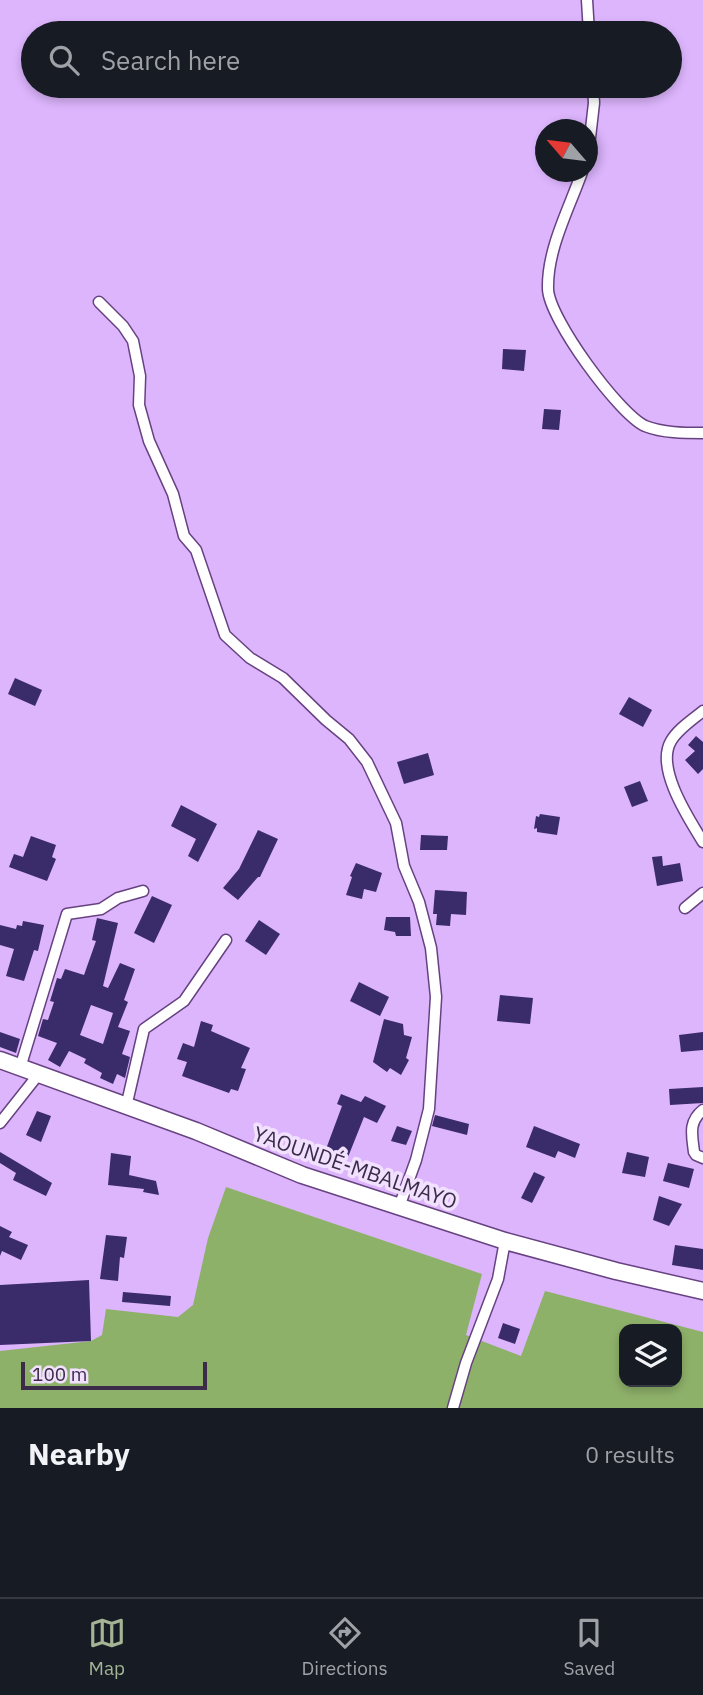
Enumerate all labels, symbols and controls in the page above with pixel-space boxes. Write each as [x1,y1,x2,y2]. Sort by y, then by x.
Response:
search box [21,21,682,98]
icon: search [45,41,83,79]
text: Search here [101,43,240,77]
north arrow [535,119,598,182]
street label: YAOUNDÉ-MBALMAYO [250,1119,461,1215]
map controls [619,1324,682,1387]
button: layers [619,1324,682,1387]
scale bar [21,1359,206,1391]
text: 100 m [32,1362,87,1386]
text: Nearby [28,1434,130,1473]
text: 0 results [585,1439,675,1469]
tab: Map [88,1614,126,1680]
tab: Directions [301,1614,388,1680]
tab: Saved [564,1614,615,1680]

